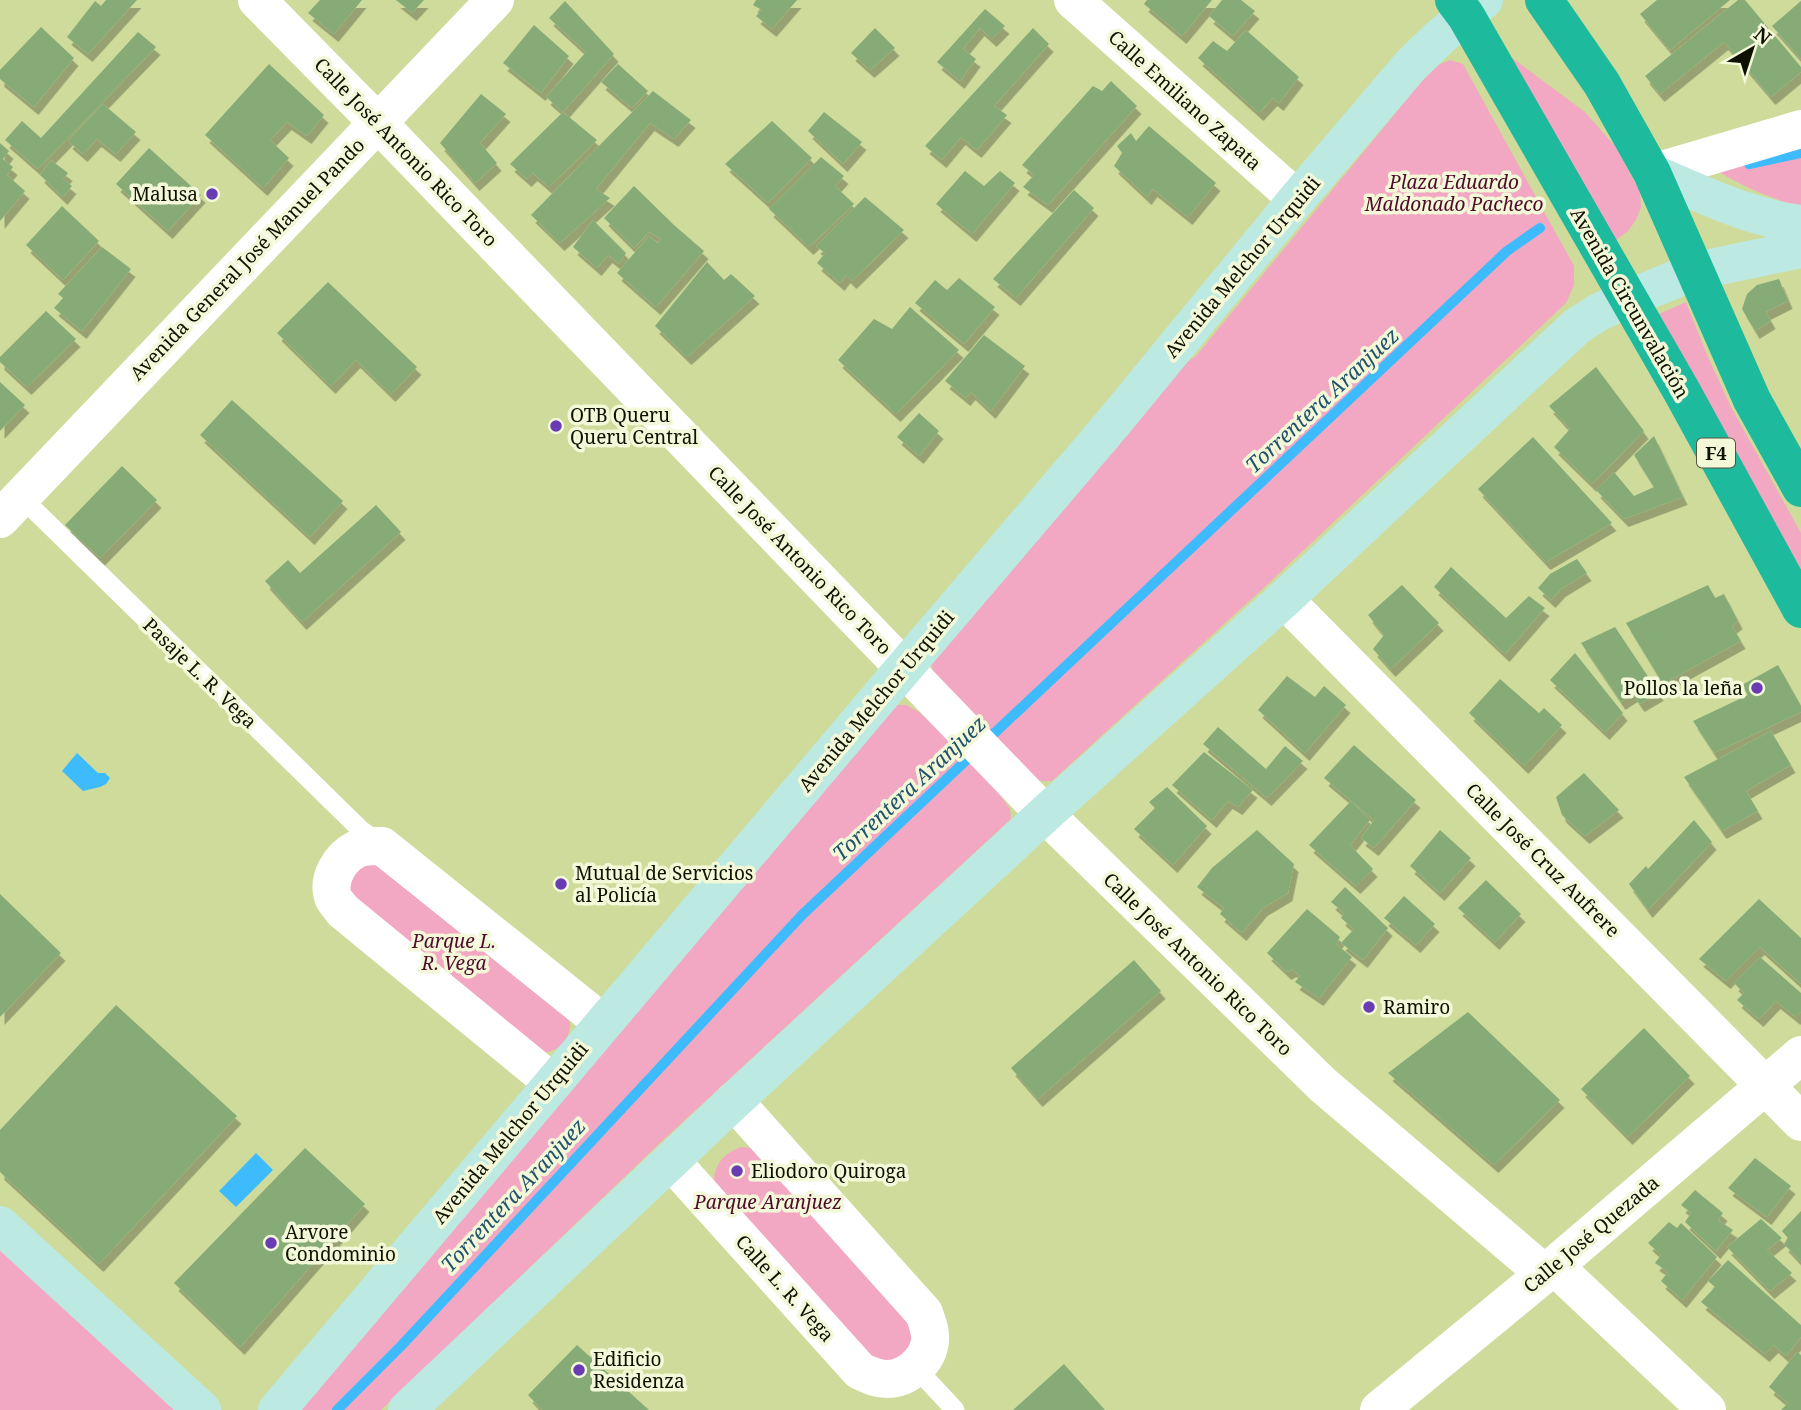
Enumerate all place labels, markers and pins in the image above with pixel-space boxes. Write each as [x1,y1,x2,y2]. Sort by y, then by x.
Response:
place label: Malusa [132,181,198,207]
marker: Malusa [204,186,220,202]
place label: OTB Queru Queru Central [570,402,698,450]
marker: OTB Queru Queru Central [548,418,564,434]
place label: Pollos la leña [1624,675,1743,701]
marker: Pollos la leña [1749,680,1765,696]
place label: Mutual de Servicios al Policía [575,860,753,908]
marker: Mutual de Servicios al Policía [553,876,569,892]
place label: Ramiro [1383,994,1450,1020]
marker: Ramiro [1361,999,1377,1015]
place label: Eliodoro Quiroga [751,1158,906,1184]
marker: Eliodoro Quiroga [729,1163,745,1179]
place label: Arvore Condominio [285,1219,396,1267]
marker: Arvore Condominio [263,1235,279,1251]
place label: Edificio Residenza [593,1346,685,1394]
marker: Edificio Residenza [571,1362,587,1378]

